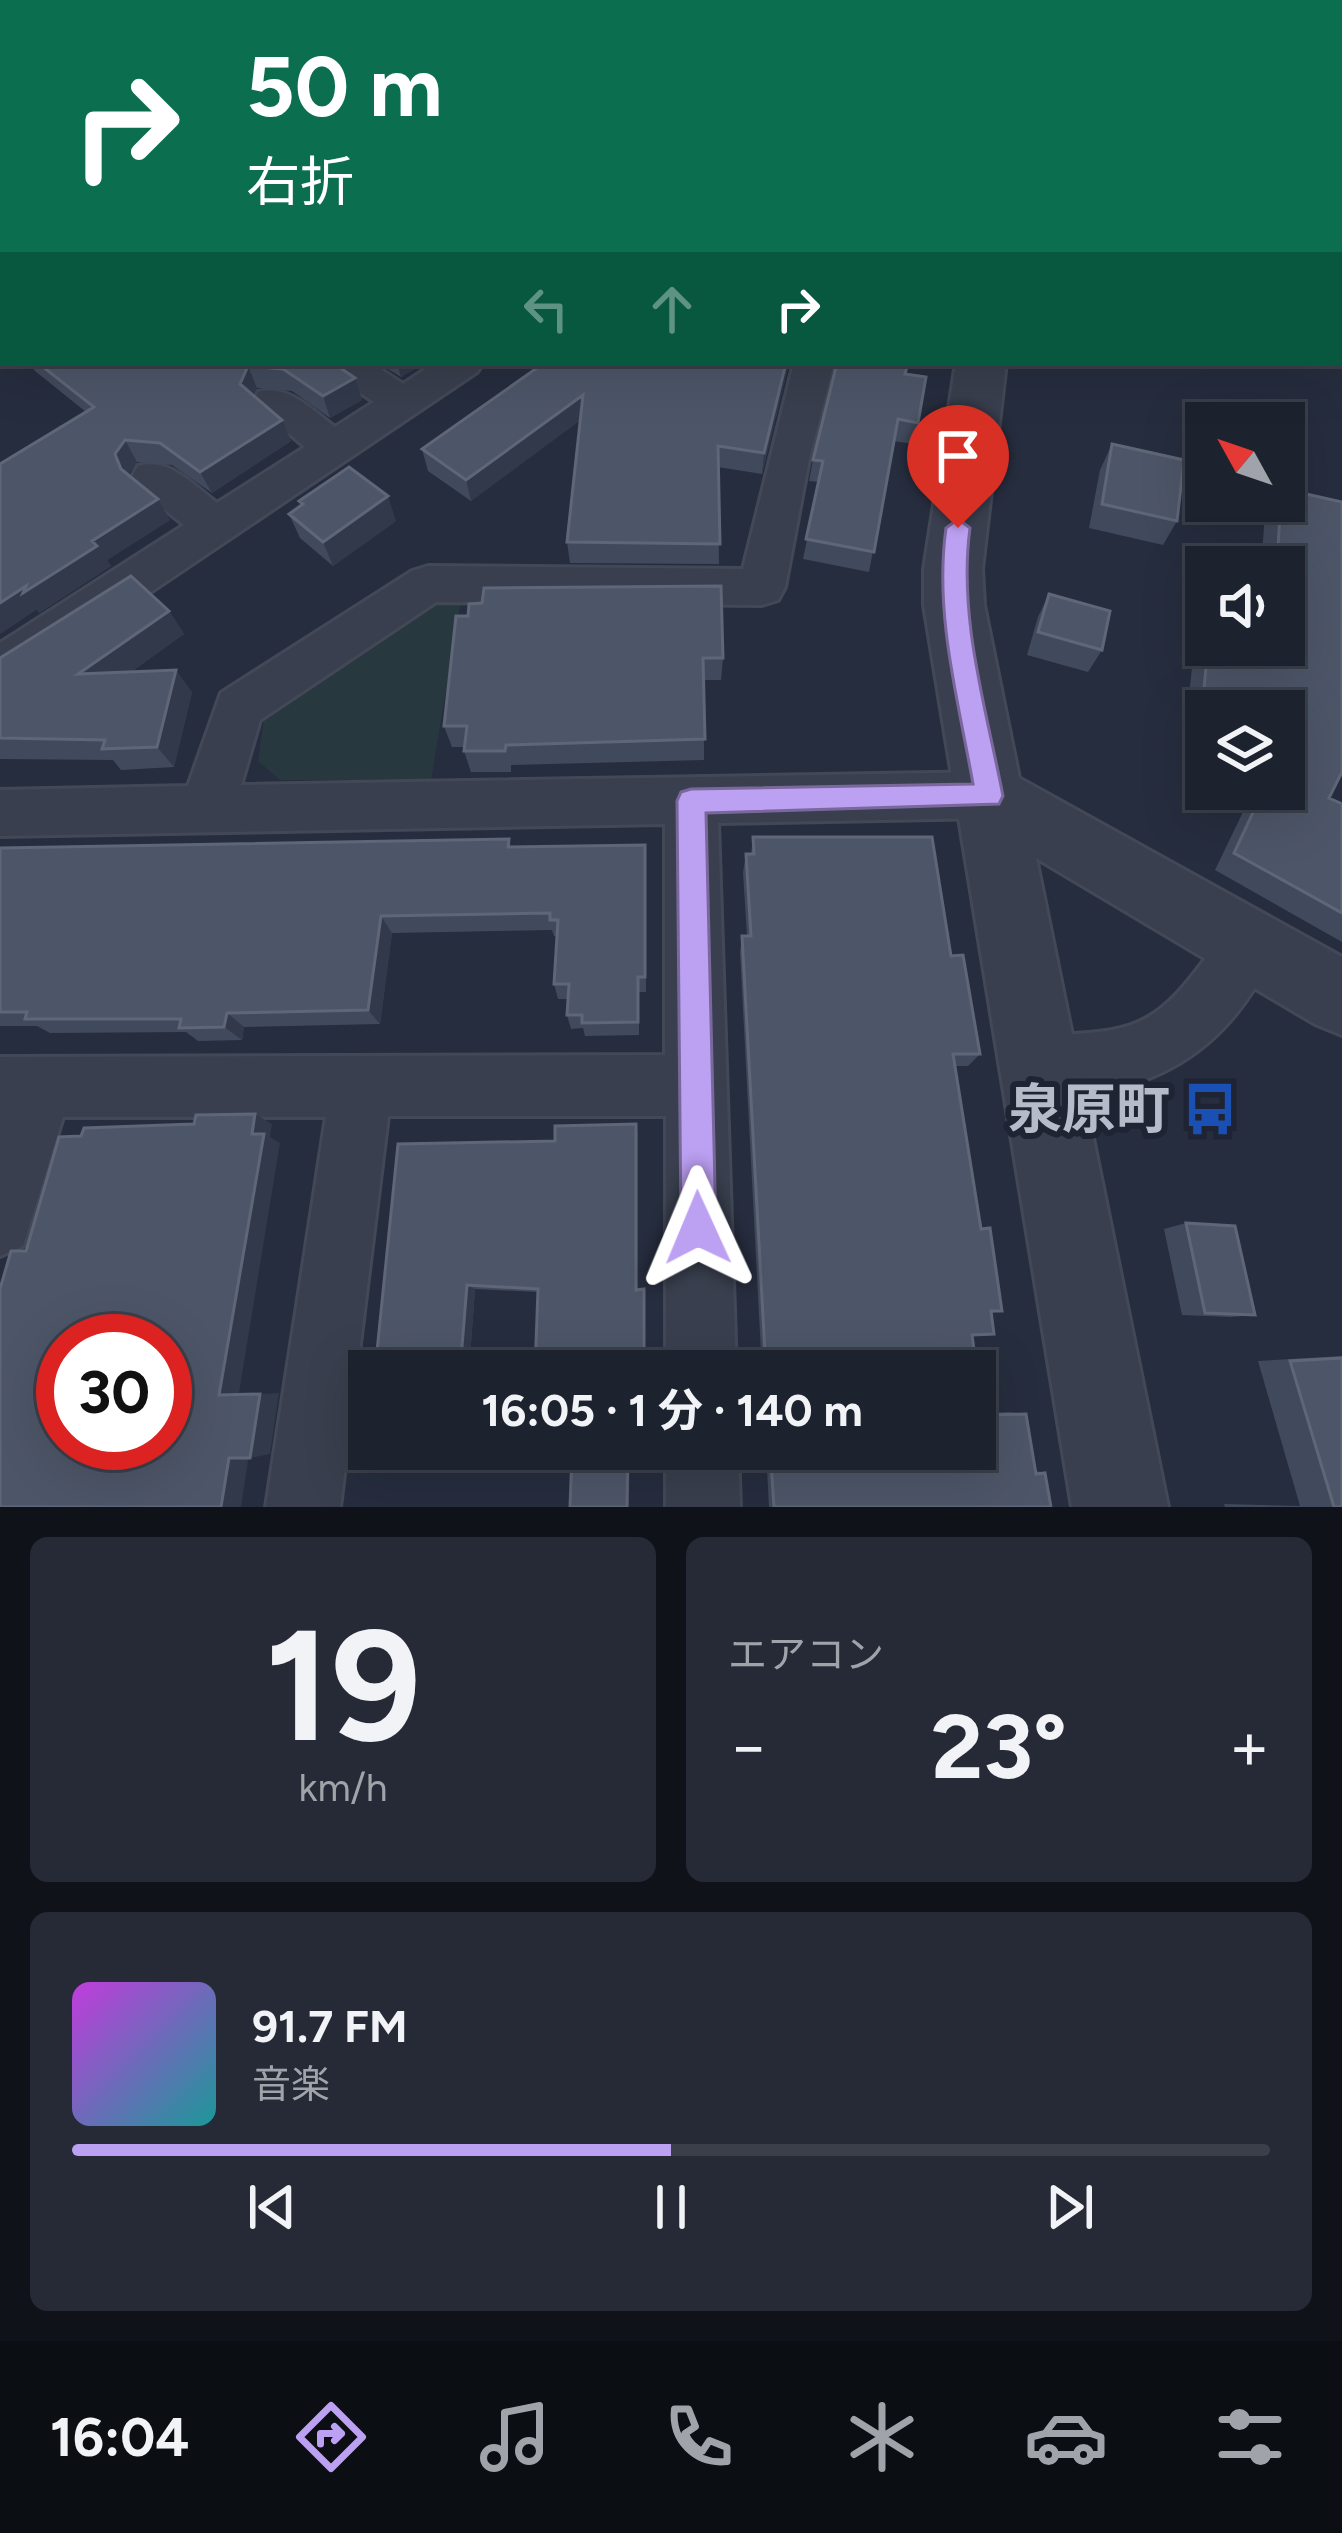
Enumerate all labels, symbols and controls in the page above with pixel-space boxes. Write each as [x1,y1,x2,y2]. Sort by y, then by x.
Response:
text: 50 m [246,36,442,137]
icon: right [48,48,204,204]
text: 右折 [246,150,354,215]
icon: left [513,276,579,342]
icon: ahead [639,276,705,342]
icon: right [765,276,831,342]
north arrow [1185,402,1305,522]
map controls [1185,402,1305,810]
pin [907,405,1009,528]
icon: arrive [925,423,991,489]
button: sound [1185,546,1305,666]
button: layers [1185,690,1305,810]
place label: 泉原町 [1008,1077,1170,1142]
bus stop icon: 泉原町 [1181,1080,1239,1138]
position arrow [635,1165,761,1291]
speed limit sign: 30 [36,1314,192,1470]
text: 16:05 · 1 分 · 140 m [481,1383,863,1437]
text: 19 [265,1592,421,1779]
text: エアコン [728,1631,884,1678]
text: 23° [931,1692,1067,1801]
text: − [728,1706,769,1786]
text: + [1229,1706,1270,1786]
text: km/h [298,1764,388,1811]
text: 91.7 FM [252,1999,407,2053]
text: 音楽 [252,2061,330,2108]
icon: previous [239,2174,305,2240]
icon: pause [638,2174,704,2240]
icon: next [1037,2174,1103,2240]
icon: directions [289,2395,373,2479]
icon: music [473,2395,557,2479]
icon: phone [657,2395,741,2479]
icon: climate [840,2395,924,2479]
icon: car [1024,2395,1108,2479]
icon: filters [1208,2395,1292,2479]
text: 16:04 [50,2405,189,2470]

